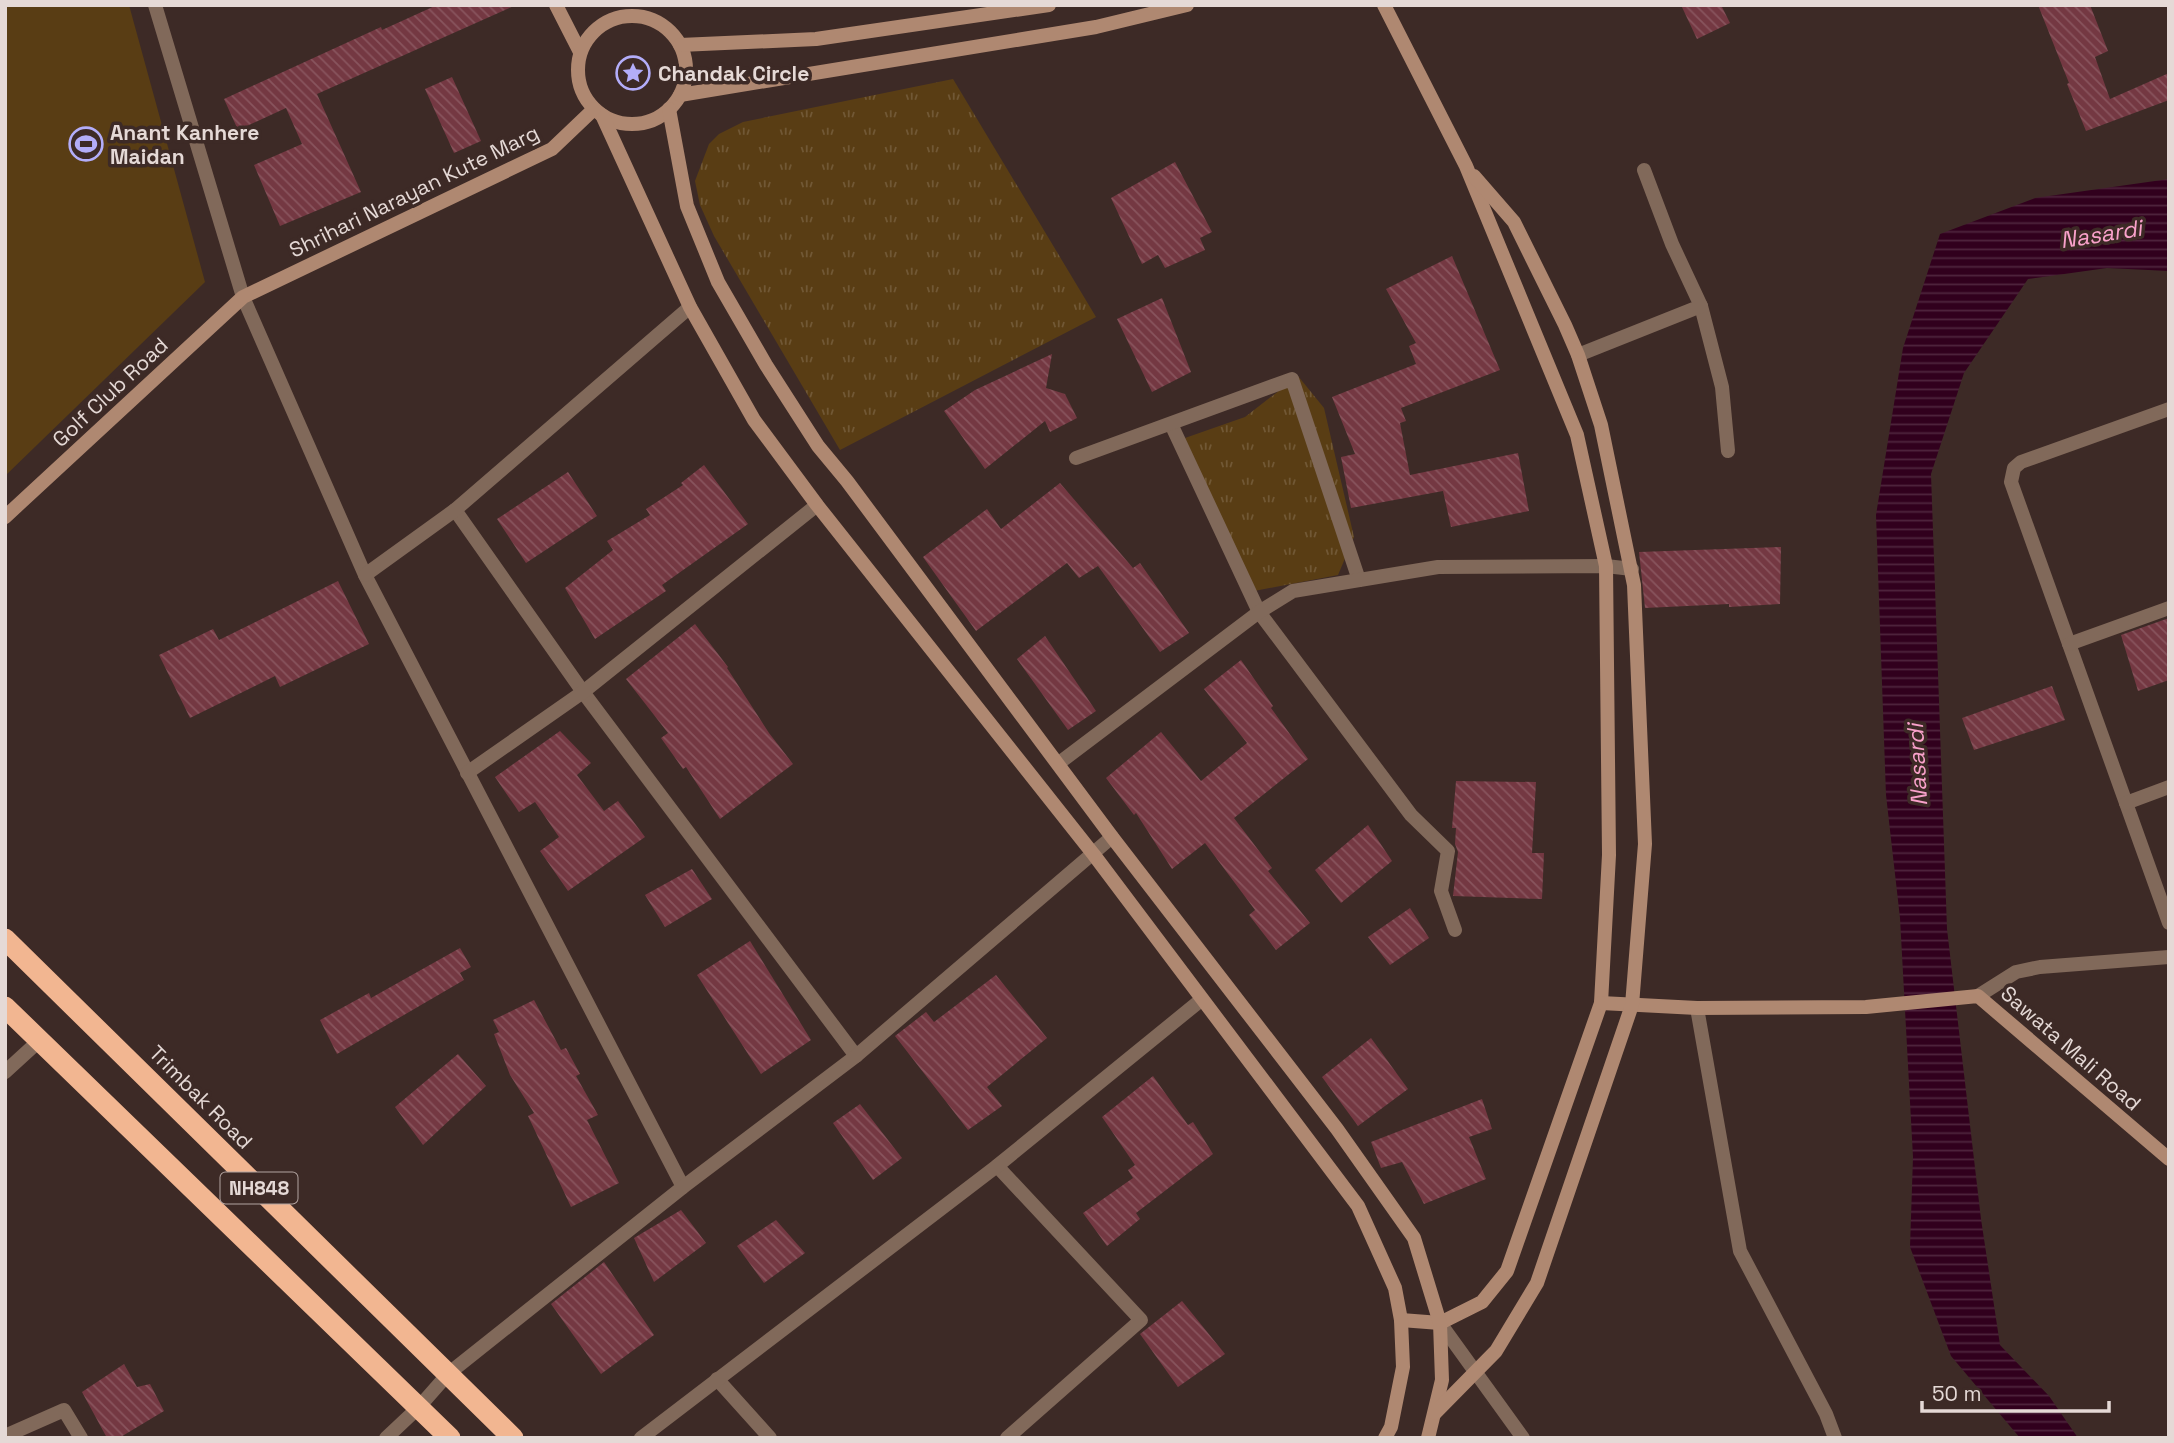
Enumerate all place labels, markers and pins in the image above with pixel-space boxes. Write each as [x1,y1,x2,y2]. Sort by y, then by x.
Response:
place icon: Chandak Circle [614,54,652,92]
place label: Chandak Circle [658,60,809,87]
place label: Anant Kanhere Maidan [110,119,259,170]
sports icon: Anant Kanhere Maidan [67,125,105,163]

